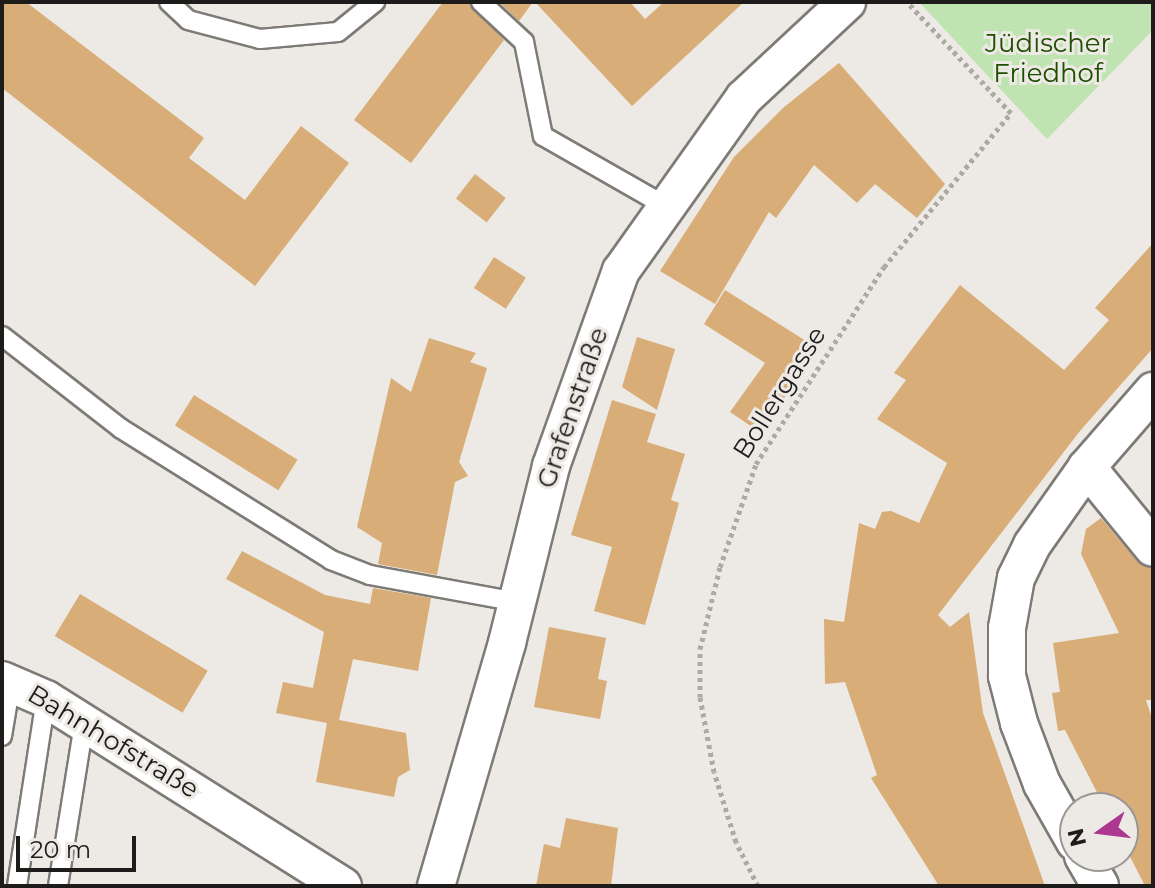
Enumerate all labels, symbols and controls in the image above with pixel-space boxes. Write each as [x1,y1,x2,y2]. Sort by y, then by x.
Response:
park label: Jüdischer Friedhof [985,28,1111,90]
street label: Bollergasse [727,321,833,465]
street label: Grafenstraße [531,324,615,492]
street label: Bahnhofstraße [22,679,204,805]
north arrow [1059,792,1139,872]
scale bar [20,820,140,870]
text: N [1062,826,1092,849]
text: 20 m [30,835,91,864]

